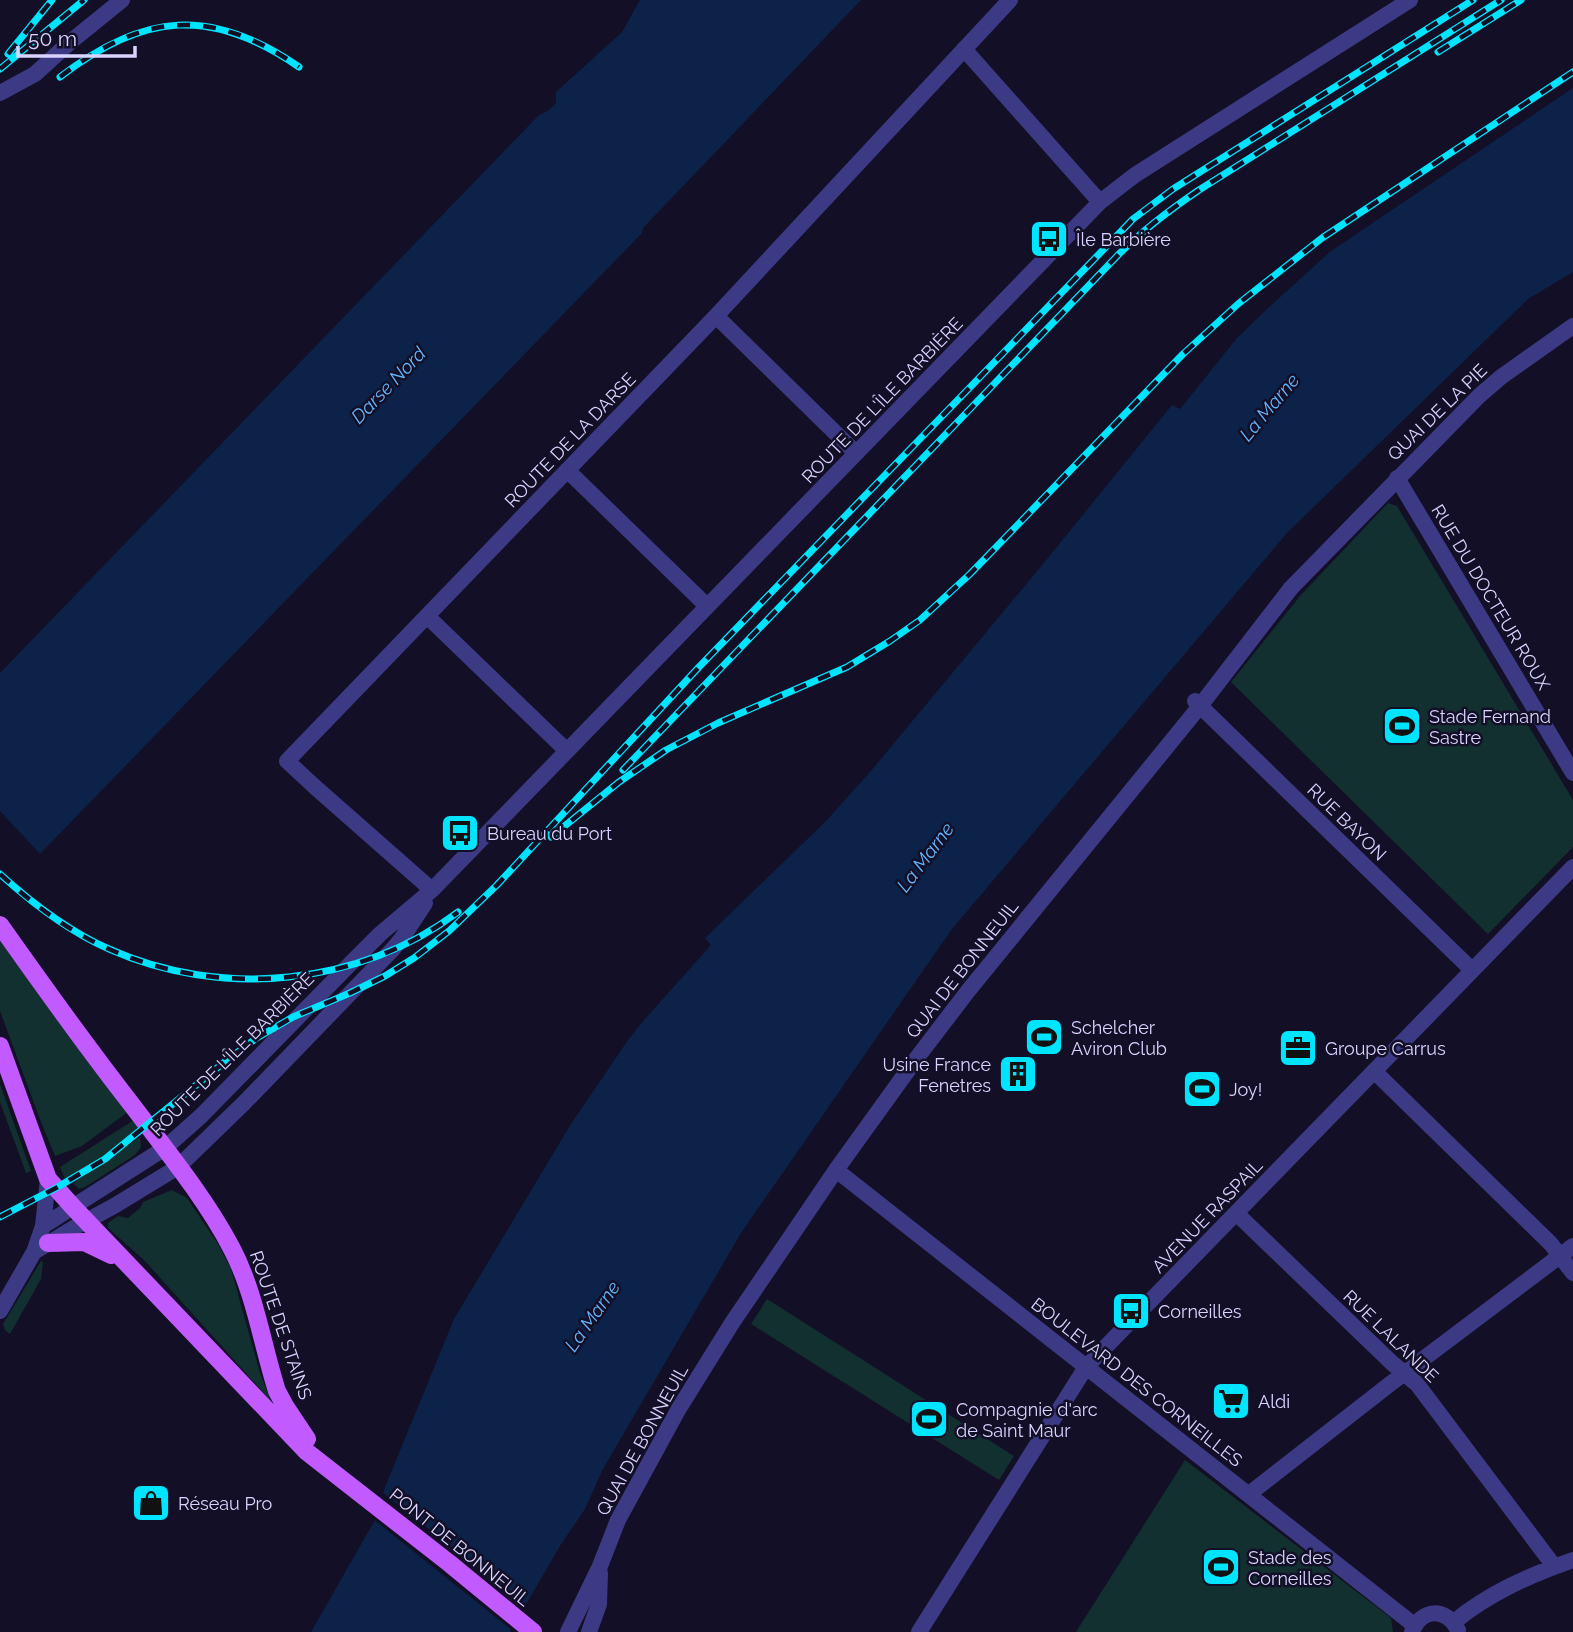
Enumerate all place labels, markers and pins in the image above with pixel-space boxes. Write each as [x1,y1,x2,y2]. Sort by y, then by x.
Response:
bus stop icon: Île Barbière [1028,218,1070,260]
place label: Île Barbière [1076,228,1171,250]
sports icon: Stade Fernand Sastre [1381,705,1423,747]
place label: Stade Fernand Sastre [1429,706,1551,748]
bus stop icon: Bureau du Port [439,812,481,854]
place label: Bureau du Port [487,823,612,844]
sports icon: Schelcher Aviron Club [1023,1016,1065,1058]
place label: Schelcher Aviron Club [1071,1017,1167,1059]
office icon: Groupe Carrus [1277,1027,1319,1069]
place label: Groupe Carrus [1325,1038,1446,1059]
building icon: Usine France Fenetres [997,1053,1039,1095]
place label: Usine France Fenetres [883,1054,991,1096]
sports icon: Joy! [1181,1068,1223,1110]
place label: Joy! [1229,1079,1262,1100]
bus stop icon: Corneilles [1110,1290,1152,1332]
place label: Corneilles [1158,1301,1242,1322]
supermarket icon: Aldi [1210,1380,1252,1422]
place label: Aldi [1258,1391,1290,1412]
sports icon: Compagnie d'arc de Saint Maur [908,1398,950,1440]
place label: Compagnie d'arc de Saint Maur [956,1399,1098,1441]
shop icon: Réseau Pro [130,1482,172,1524]
place label: Réseau Pro [178,1493,273,1514]
sports icon: Stade des Corneilles [1200,1546,1242,1588]
place label: Stade des Corneilles [1248,1547,1332,1589]

